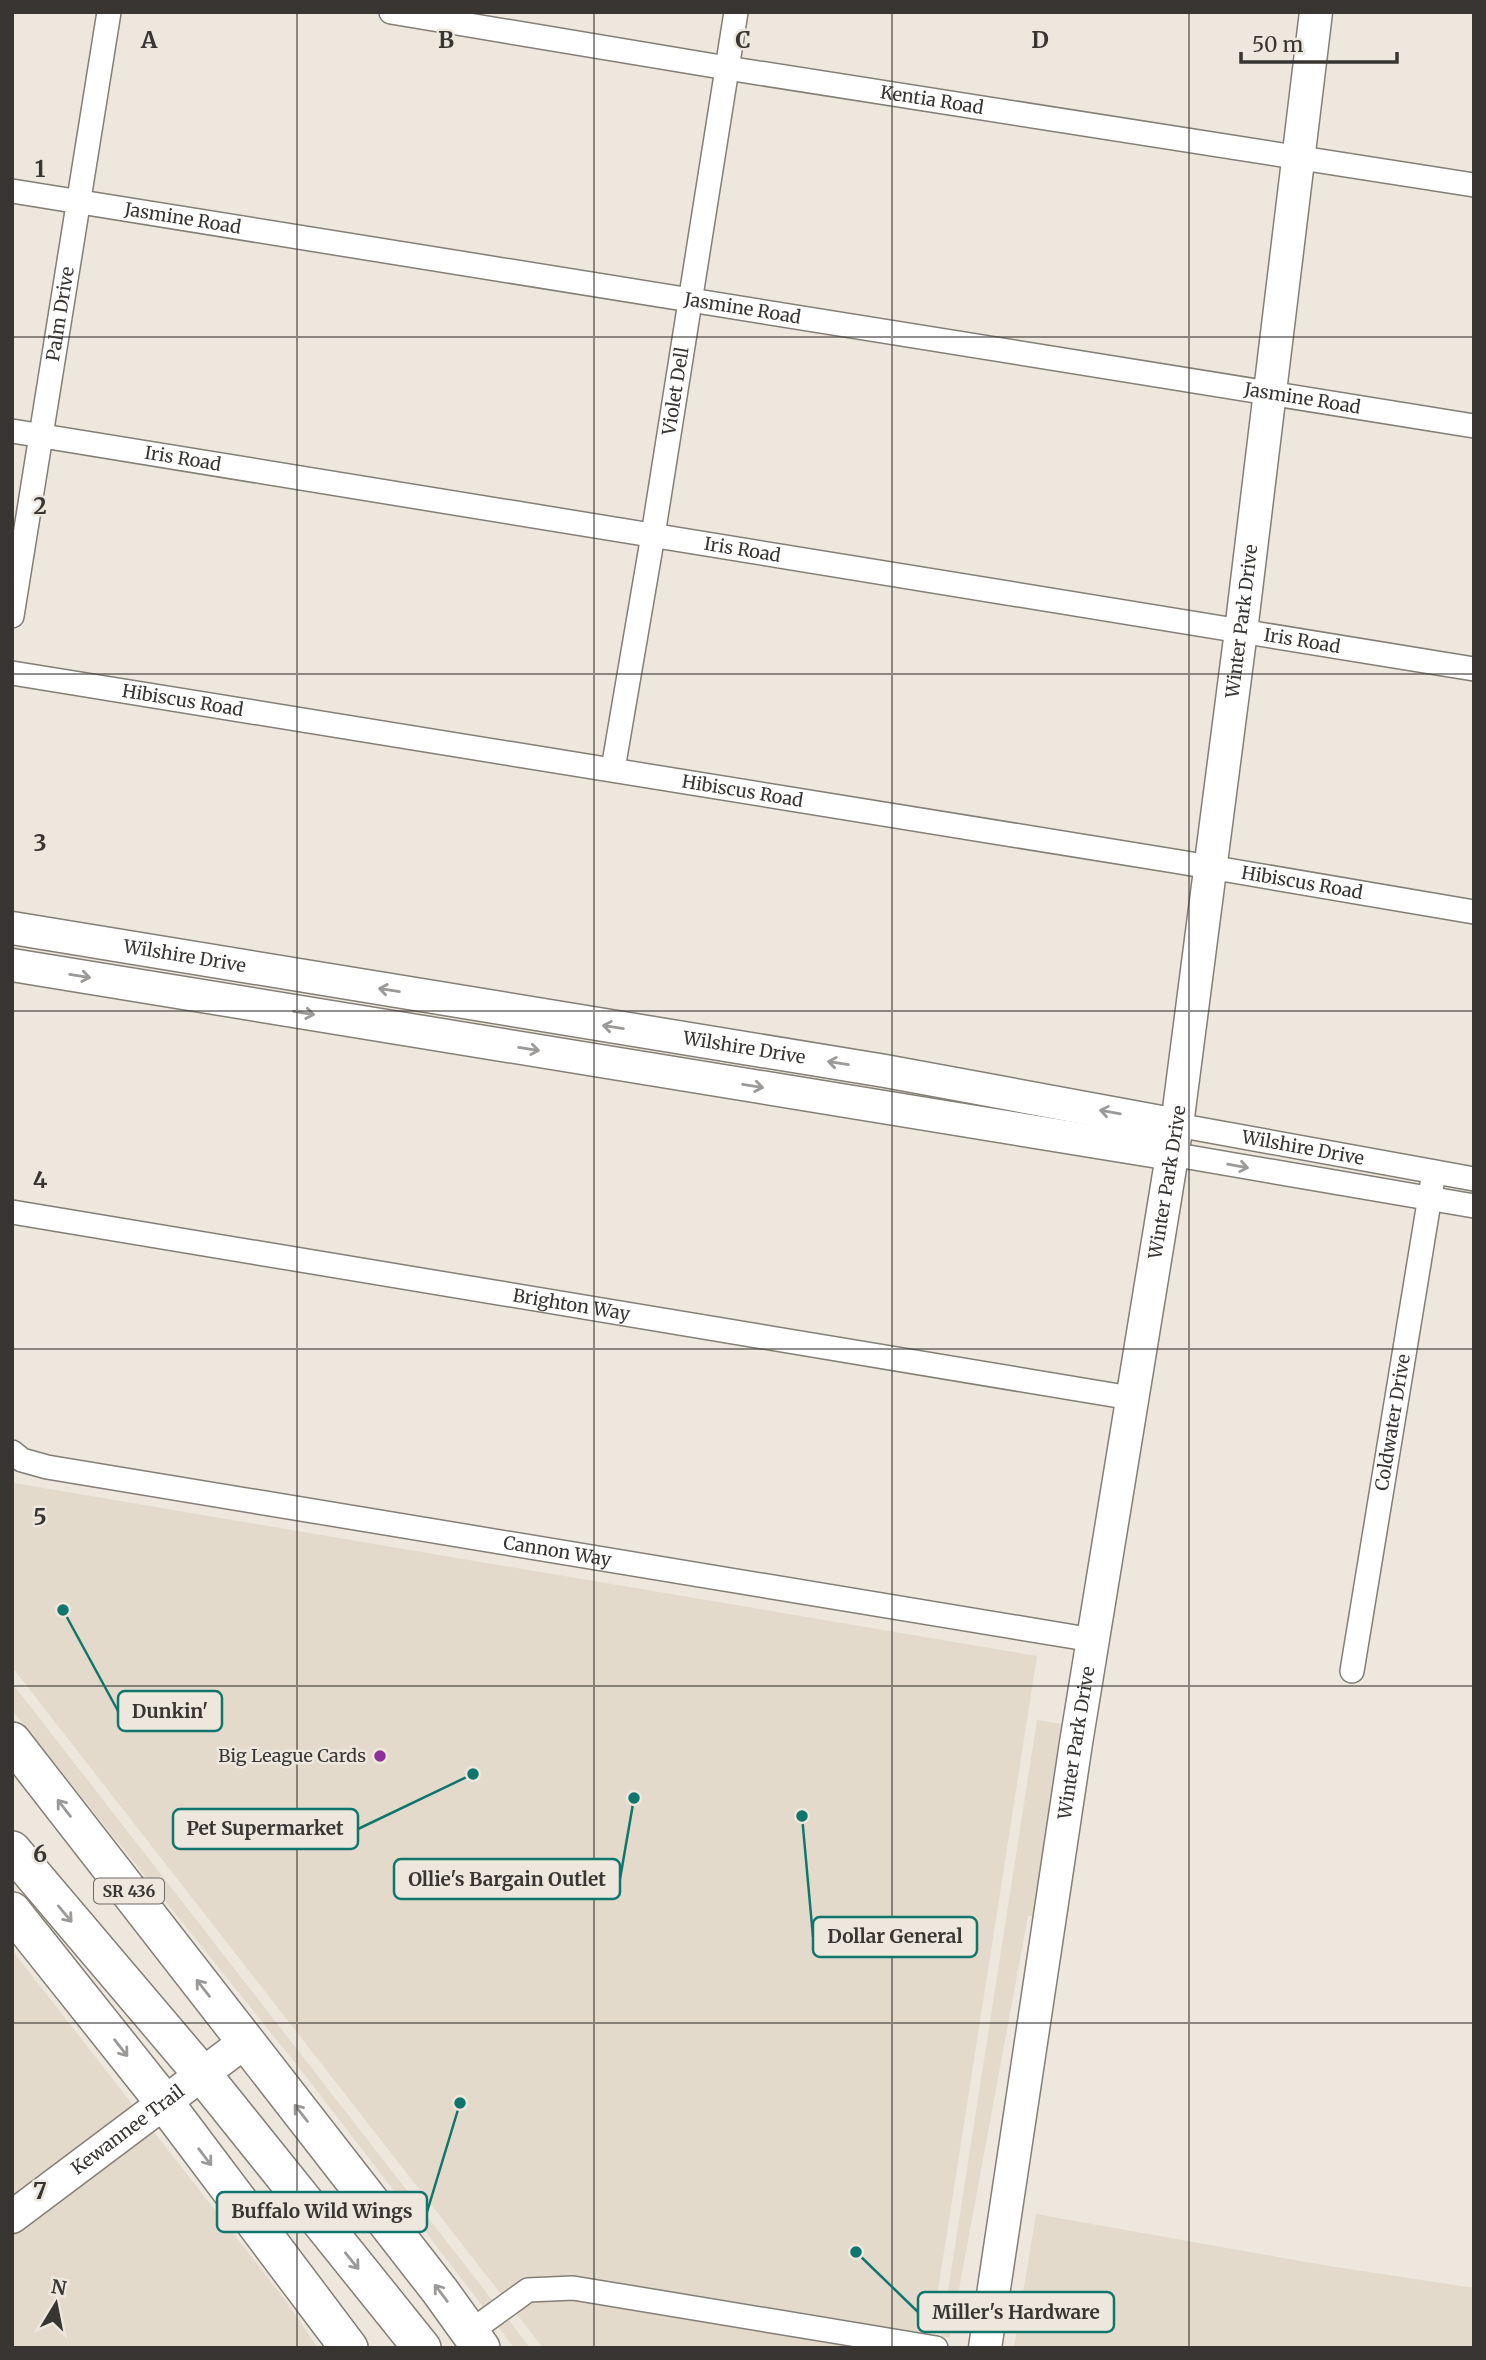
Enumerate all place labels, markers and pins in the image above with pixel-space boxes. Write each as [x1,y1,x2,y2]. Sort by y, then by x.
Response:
callout: Dunkin' [118,1691,222,1731]
place label: Big League Cards [218,1744,366,1767]
marker: Big League Cards [372,1748,388,1764]
callout: Pet Supermarket [173,1809,358,1849]
callout: Ollie's Bargain Outlet [394,1859,620,1899]
callout: Dollar General [813,1917,977,1957]
callout: Buffalo Wild Wings [217,2192,427,2232]
callout: Miller's Hardware [918,2292,1114,2332]

